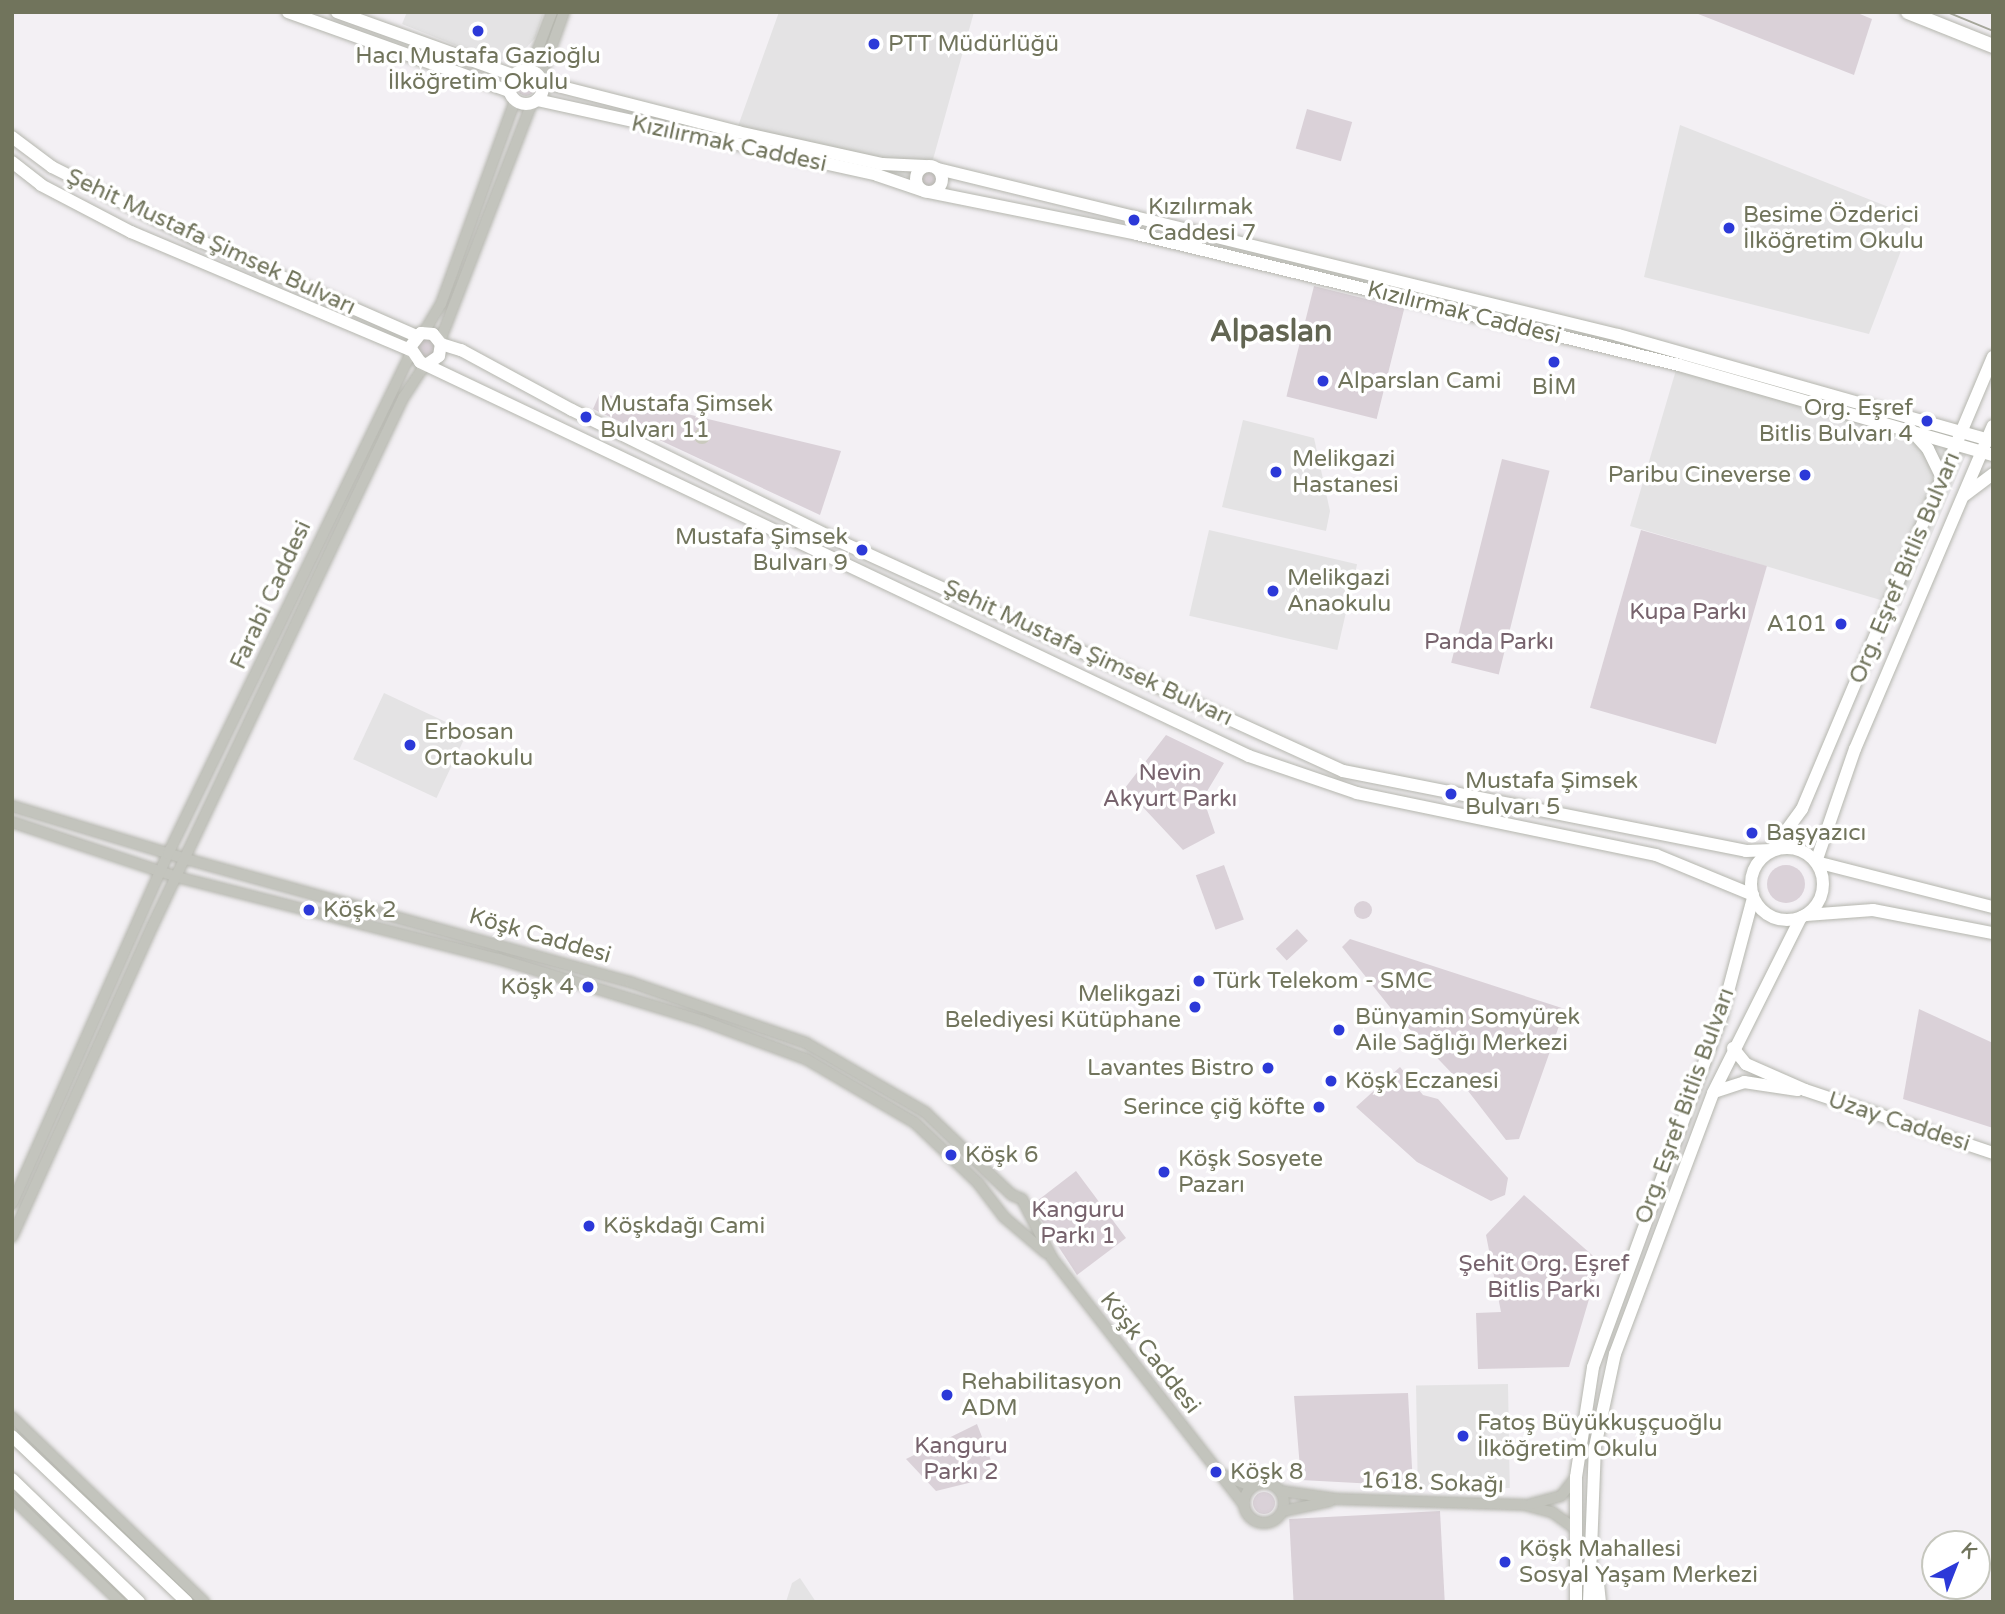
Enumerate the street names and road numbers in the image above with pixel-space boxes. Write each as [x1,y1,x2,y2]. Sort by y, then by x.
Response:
street label: Kızılırmak Caddesi [629,110,829,178]
street label: Şehit Mustafa Şimsek Bulvarı [62,163,360,321]
street label: Kızılırmak Caddesi [1364,276,1564,350]
street label: Org. Eşref Bitlis Bulvarı [1844,448,1966,688]
street label: Farabi Caddesi [225,516,317,674]
street label: Şehit Mustafa Şimsek Bulvarı [939,574,1237,732]
street label: Köşk Caddesi [466,903,614,969]
street label: Org. Eşref Bitlis Bulvarı [1629,984,1741,1228]
street label: Uzay Caddesi [1825,1086,1973,1158]
street label: Köşk Caddesi [1094,1287,1206,1419]
street label: 1618. Sokağı [1360,1467,1504,1499]

